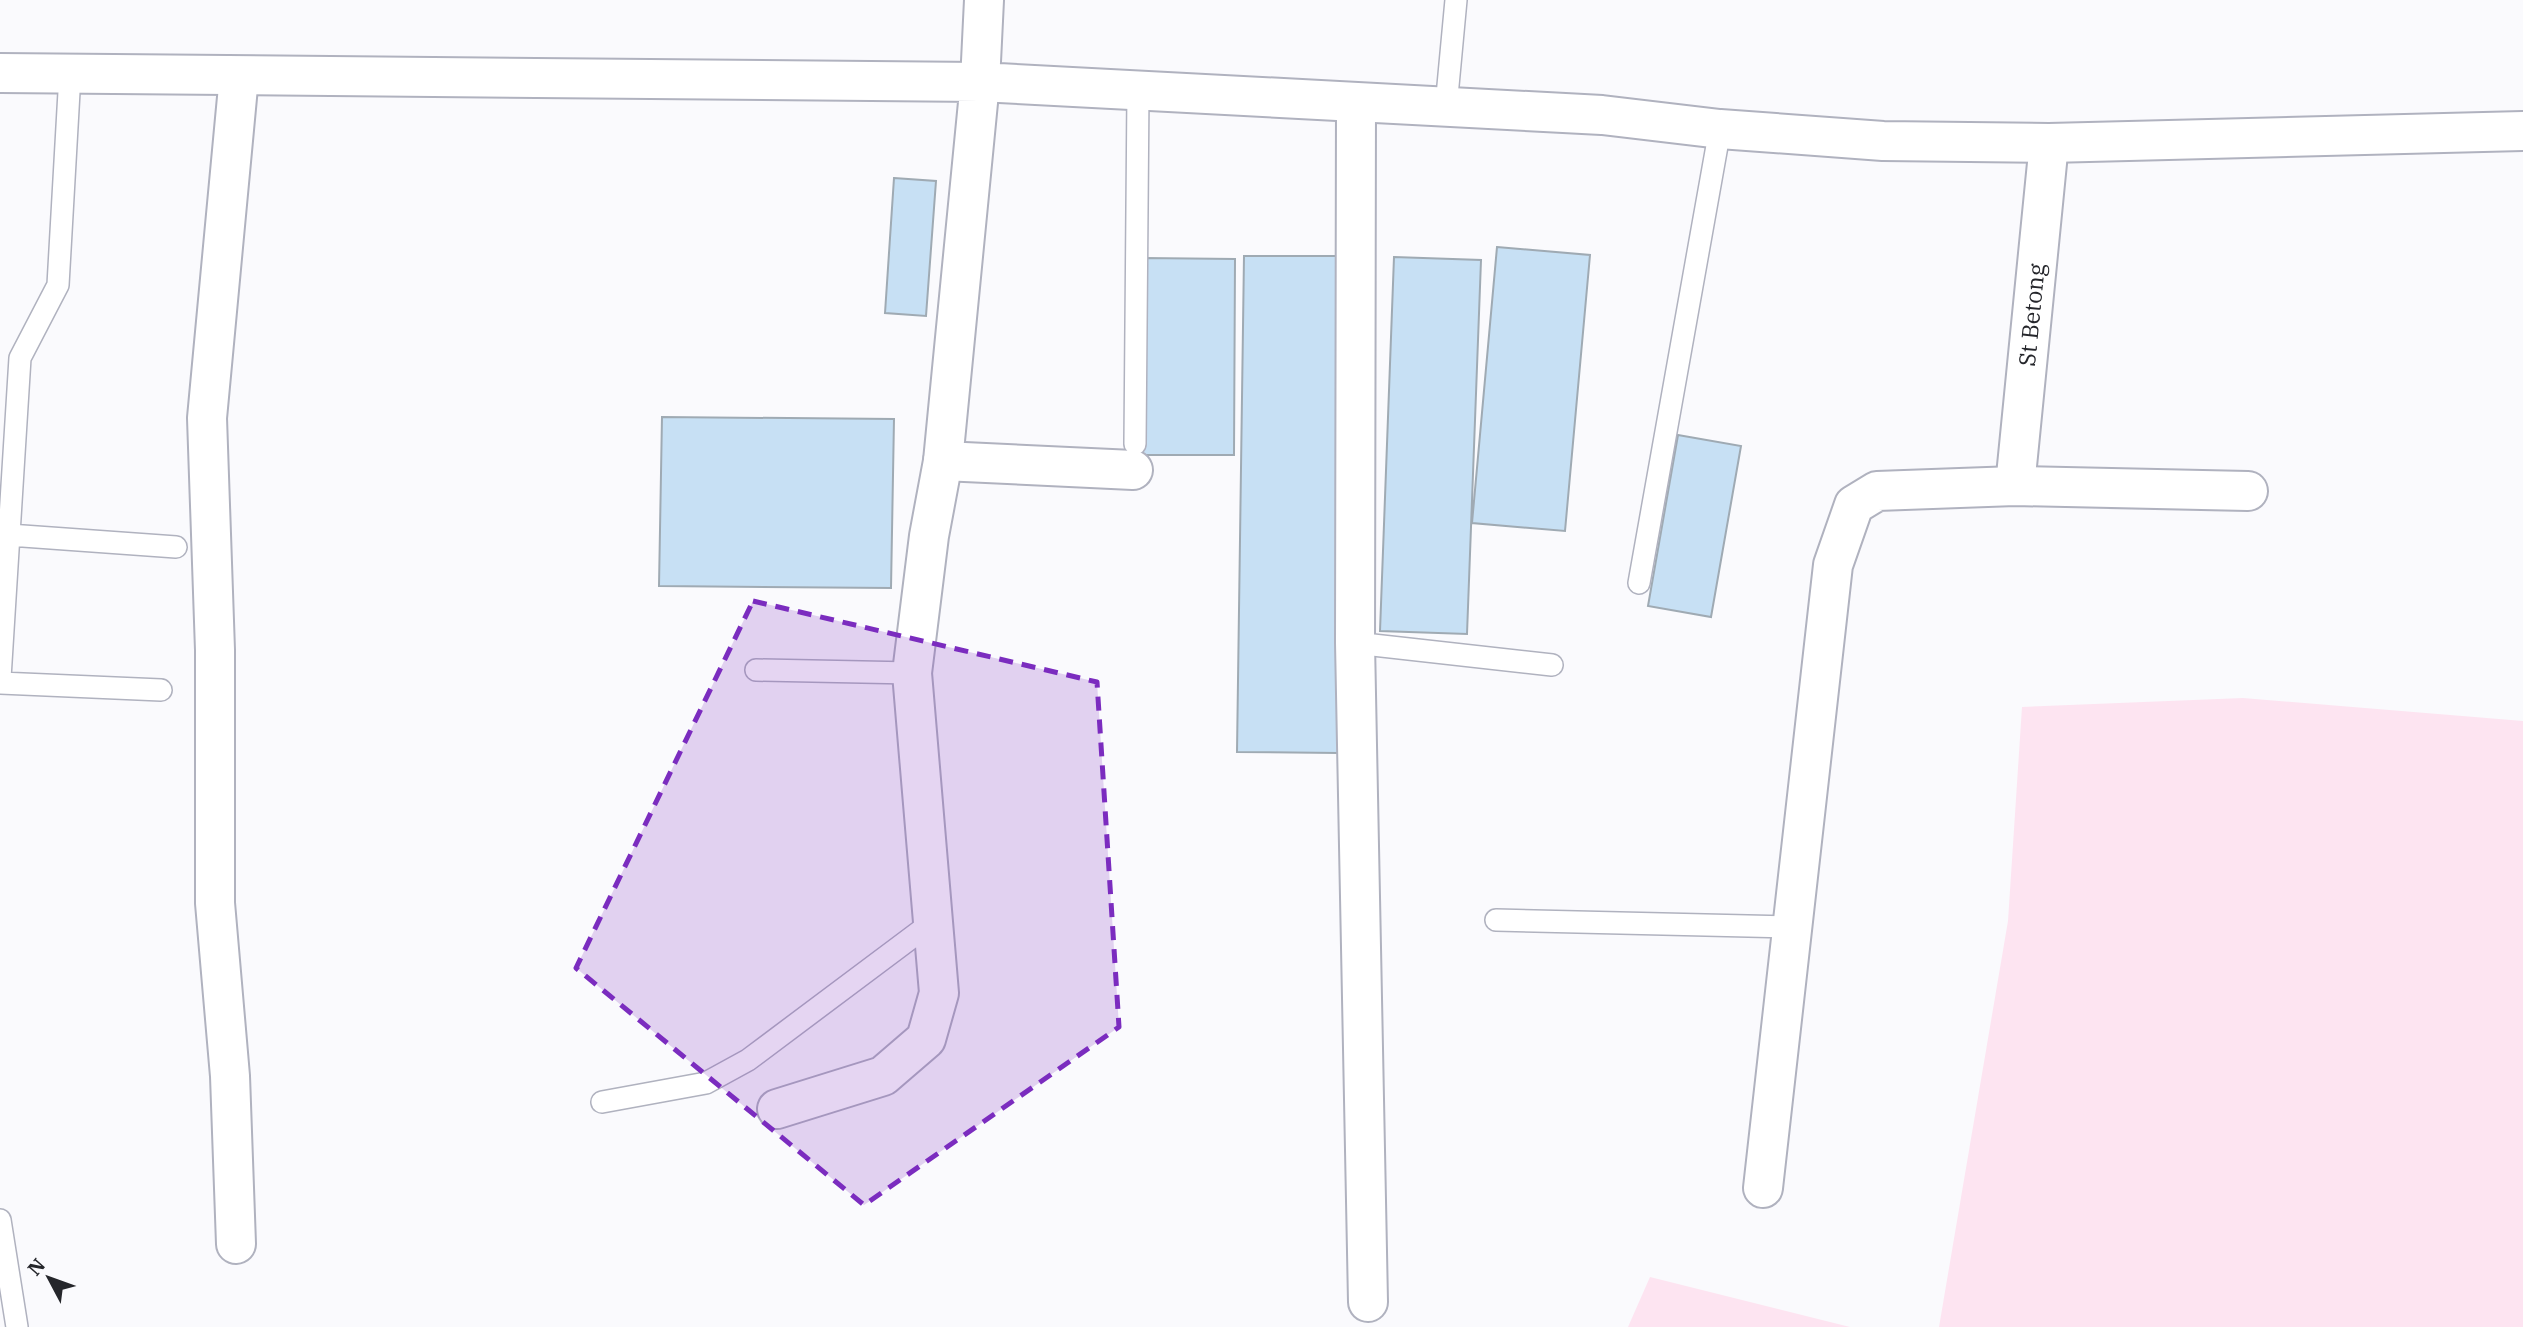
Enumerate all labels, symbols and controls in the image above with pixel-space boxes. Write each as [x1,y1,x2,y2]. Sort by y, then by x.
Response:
street label: St Betong [2011,261,2051,368]
north arrow [14,1243,84,1313]
text: N [22,1253,50,1280]

